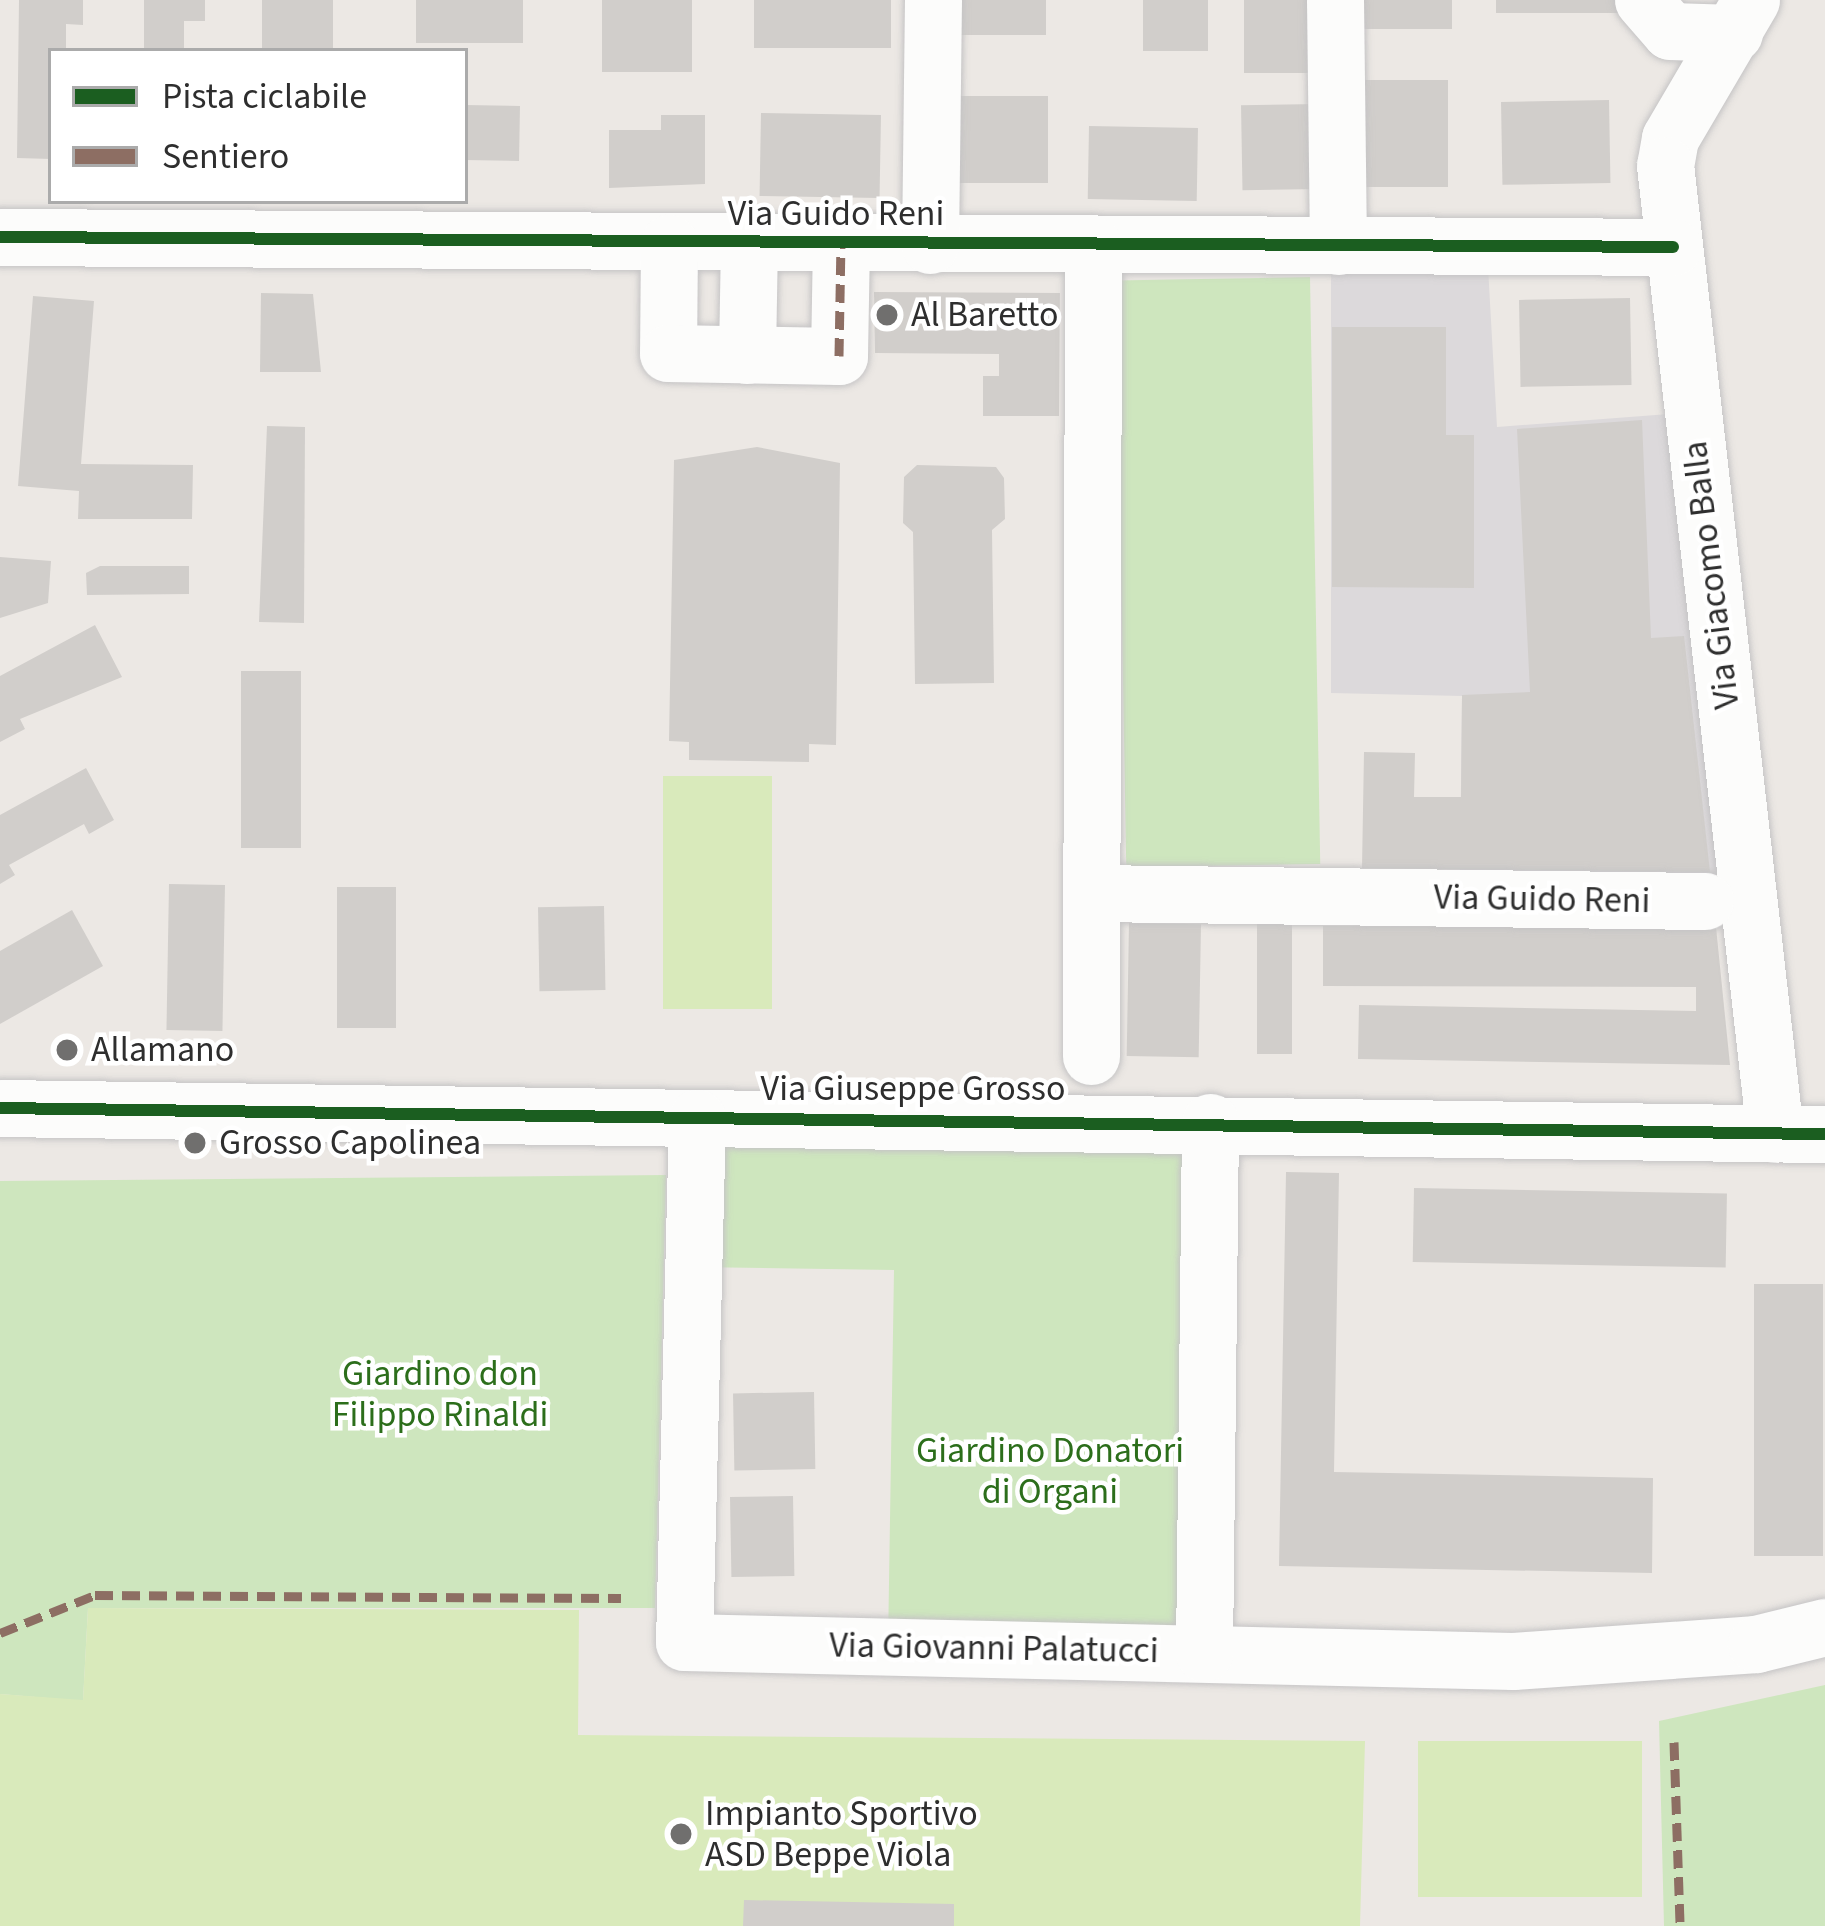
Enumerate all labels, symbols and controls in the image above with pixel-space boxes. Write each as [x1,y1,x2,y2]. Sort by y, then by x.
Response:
legend [48,48,468,204]
text: Pista ciclabile [162,71,367,122]
text: Sentiero [162,131,289,182]
street label: Via Guido Reni [728,192,944,236]
place label: Al Baretto [911,293,1059,337]
marker: Al Baretto [874,302,900,328]
street label: Via Giacomo Balla [1673,439,1749,711]
street label: Via Guido Reni [1433,876,1651,922]
place label: Allamano [91,1028,234,1072]
marker: Allamano [54,1037,80,1063]
street label: Via Giuseppe Grosso [761,1067,1065,1111]
place label: Grosso Capolinea [219,1121,481,1165]
marker: Grosso Capolinea [182,1130,208,1156]
park label: Giardino don Filippo Rinaldi [332,1351,548,1436]
park label: Giardino Donatori di Organi [916,1428,1184,1513]
street label: Via Giovanni Palatucci [829,1624,1159,1672]
place label: Impianto Sportivo ASD Beppe Viola [705,1791,978,1876]
marker: Impianto Sportivo ASD Beppe Viola [668,1821,694,1847]

